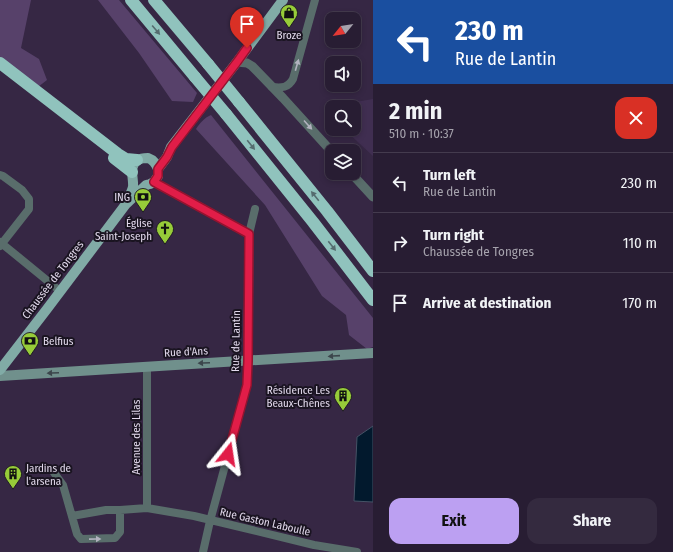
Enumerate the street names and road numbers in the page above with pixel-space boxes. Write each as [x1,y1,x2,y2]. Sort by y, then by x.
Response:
street label: Chaussée de Tongres [20,238,87,321]
street label: Rue de Lantin [229,310,243,372]
street label: Rue d'Ans [164,344,209,360]
street label: Avenue des Lilas [130,399,143,474]
street label: Rue Gaston Laboulle [218,505,312,539]

